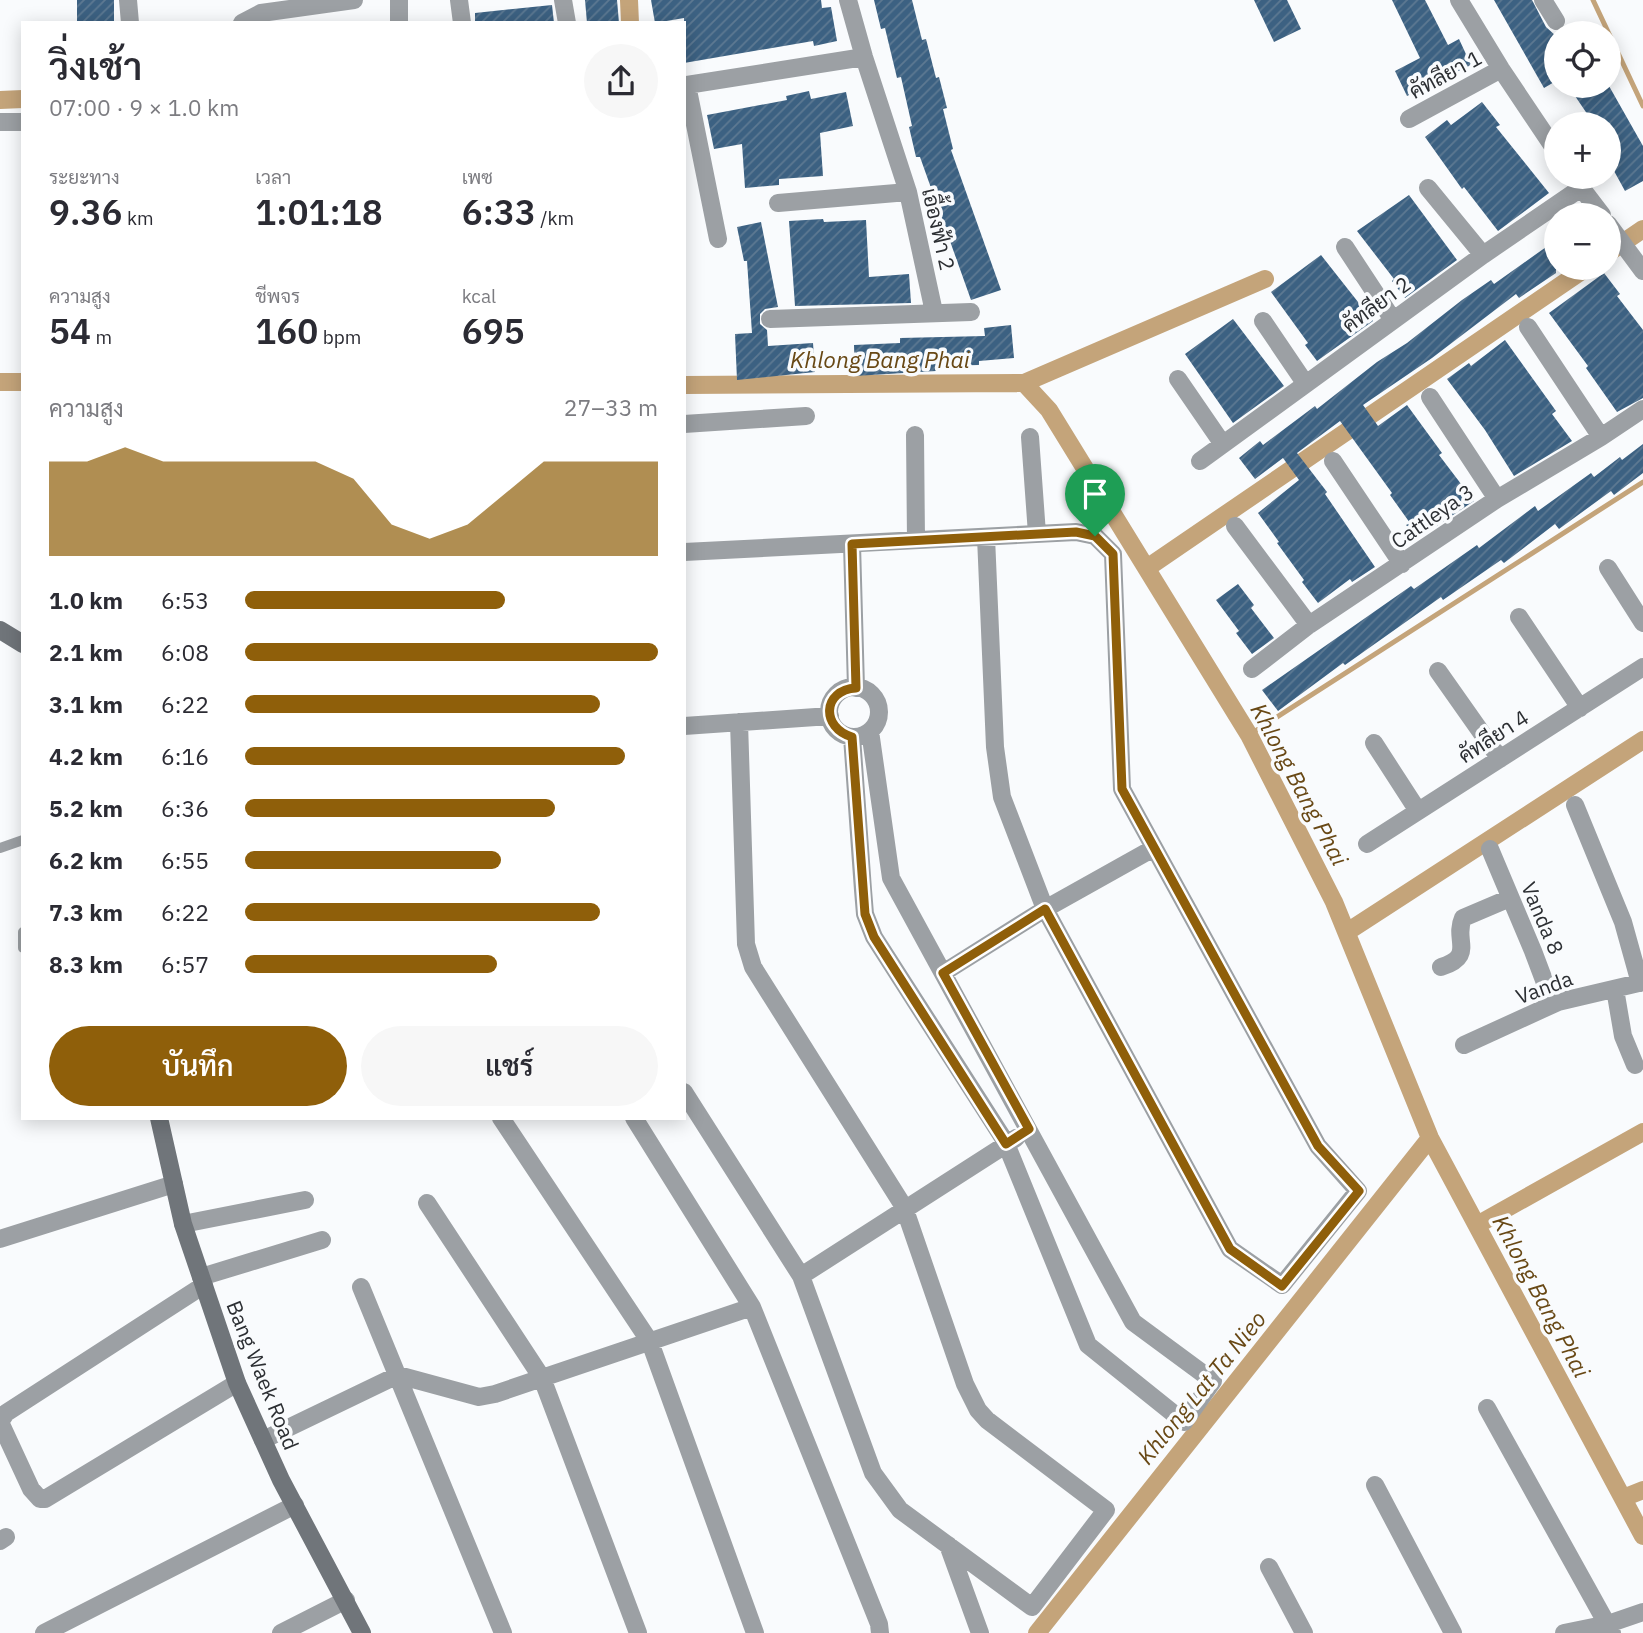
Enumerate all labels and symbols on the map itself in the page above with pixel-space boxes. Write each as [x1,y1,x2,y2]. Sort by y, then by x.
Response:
street label: คัทลียา 1 [1404,43,1486,105]
street label: เอื้องฟ้า 2 [916,184,967,273]
street label: คัทลียา 2 [1336,270,1416,338]
water label: Khlong Bang Phai [790,344,971,374]
pin [1065,464,1125,536]
street label: Cattleya 3 [1385,477,1479,555]
water label: Khlong Bang Phai [1245,698,1356,871]
street label: คัทลียา 4 [1452,703,1534,769]
street label: Vanda 8 [1515,877,1571,959]
street label: Vanda [1512,964,1576,1010]
water label: Khlong Bang Phai [1487,1210,1598,1383]
street label: Bang Waek Road [220,1296,306,1454]
water label: Khlong Lat Ta Nieo [1130,1304,1272,1470]

